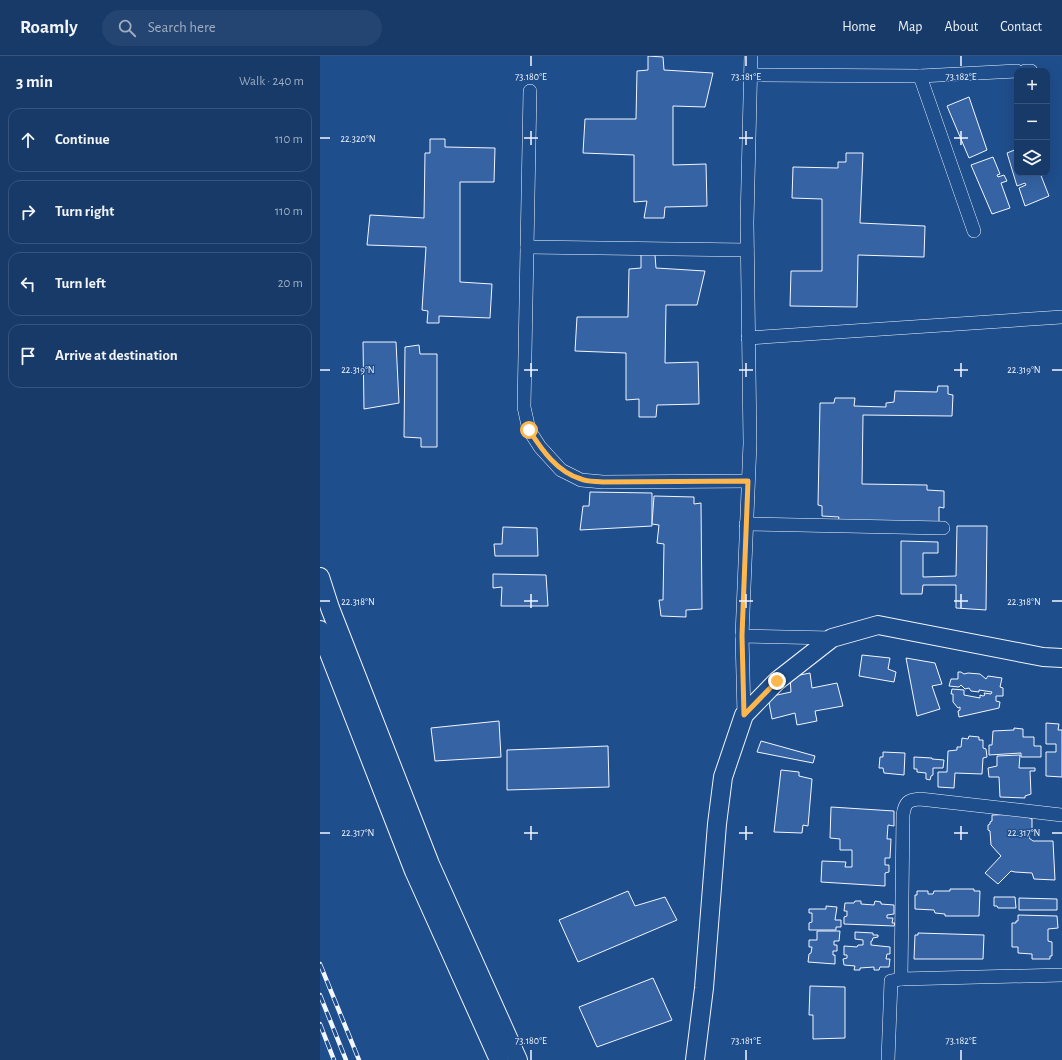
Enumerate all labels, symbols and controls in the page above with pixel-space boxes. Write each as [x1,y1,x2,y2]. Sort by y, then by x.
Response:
search box [102,10,382,46]
icon: search [116,17,138,39]
text: Roamly [20,18,78,37]
text: Search here [148,20,216,35]
text: Home [842,20,876,34]
text: Map [898,20,922,34]
text: About [944,20,978,34]
text: Contact [1000,20,1042,34]
map controls [1014,68,1050,176]
button: + [1014,68,1050,104]
text: 73.180°E [515,72,547,82]
text: 73.181°E [731,72,761,82]
text: 73.182°E [945,72,977,82]
text: 3 min [16,73,53,90]
text: Walk · 240 m [239,75,304,88]
button: − [1014,104,1050,140]
icon: ahead [17,129,39,151]
text: Continue [55,132,110,147]
text: 110 m [275,133,303,146]
text: 22.320°N [340,134,376,144]
button: layers [1014,140,1050,176]
icon: right [17,201,39,223]
text: Turn right [55,204,114,219]
text: 110 m [275,205,303,218]
icon: left [17,273,39,295]
text: Turn left [55,276,106,291]
text: 20 m [278,277,303,290]
icon: arrive [17,345,39,367]
text: Arrive at destination [55,348,178,363]
text: 22.319°N [341,365,375,375]
text: 22.319°N [1007,365,1041,375]
route start [520,421,538,439]
text: 22.318°N [341,597,375,607]
text: 22.318°N [1007,597,1041,607]
route end [768,672,786,690]
text: 22.317°N [342,828,374,838]
text: 22.317°N [1008,828,1040,838]
text: 73.180°E [515,1036,547,1046]
text: 73.181°E [731,1036,761,1046]
text: 73.182°E [945,1036,977,1046]

